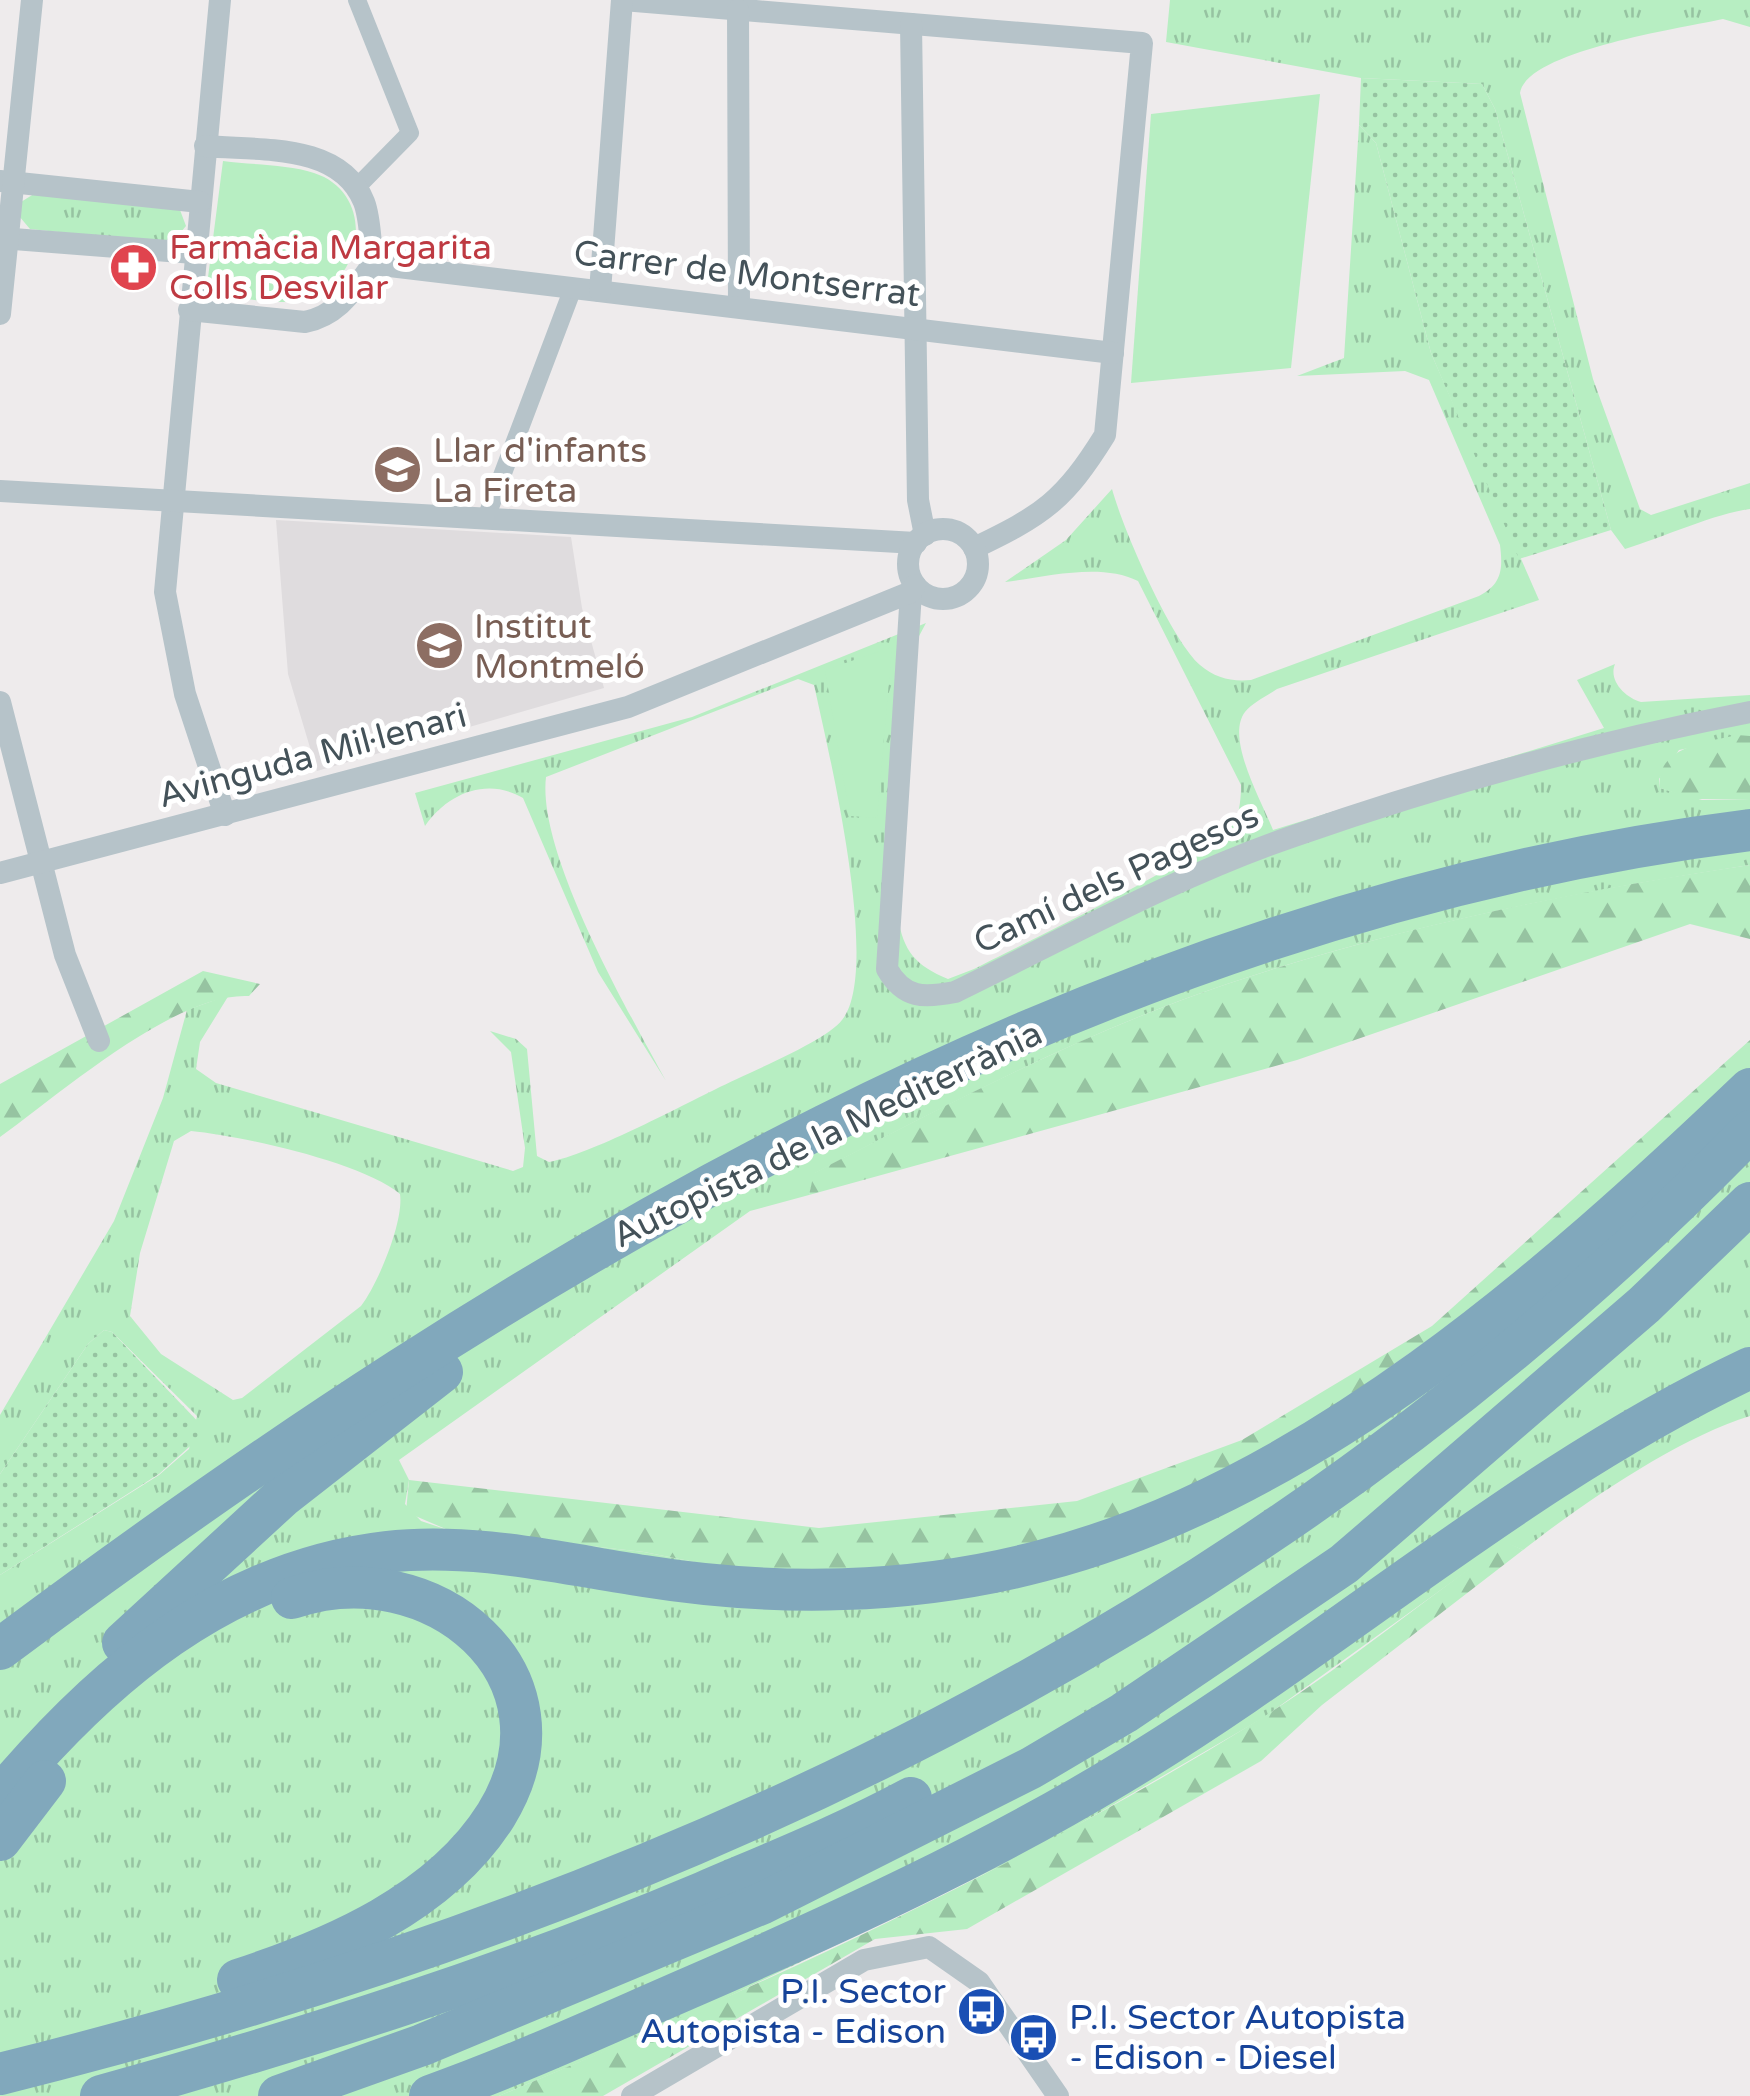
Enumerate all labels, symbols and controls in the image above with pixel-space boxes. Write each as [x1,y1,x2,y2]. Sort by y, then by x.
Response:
place label: Farmàcia Margarita Colls Desvilar [169,227,492,309]
street label: Carrer de Montserrat [571,232,922,316]
pharmacy icon: Farmàcia Margarita Colls Desvilar [108,241,160,293]
place label: Llar d'infants La Fireta [433,430,647,512]
school or university icon: Llar d'infants La Fireta [372,444,424,496]
place label: Institut Montmeló [474,606,645,688]
school or university icon: Institut Montmeló [413,620,465,672]
street label: Avinguda Mil·lenari [154,695,471,817]
street label: Camí dels Pagesos [967,794,1266,963]
street label: Autopista de la Mediterrània [606,1012,1049,1257]
place label: P.I. Sector Autopista - Edison [640,1971,947,2053]
bus stop icon: P.I. Sector Autopista - Edison [955,1985,1007,2037]
place label: P.I. Sector Autopista - Edison - Diesel [1069,1997,1406,2079]
bus stop icon: P.I. Sector Autopista - Edison - Diesel [1008,2011,1060,2063]

